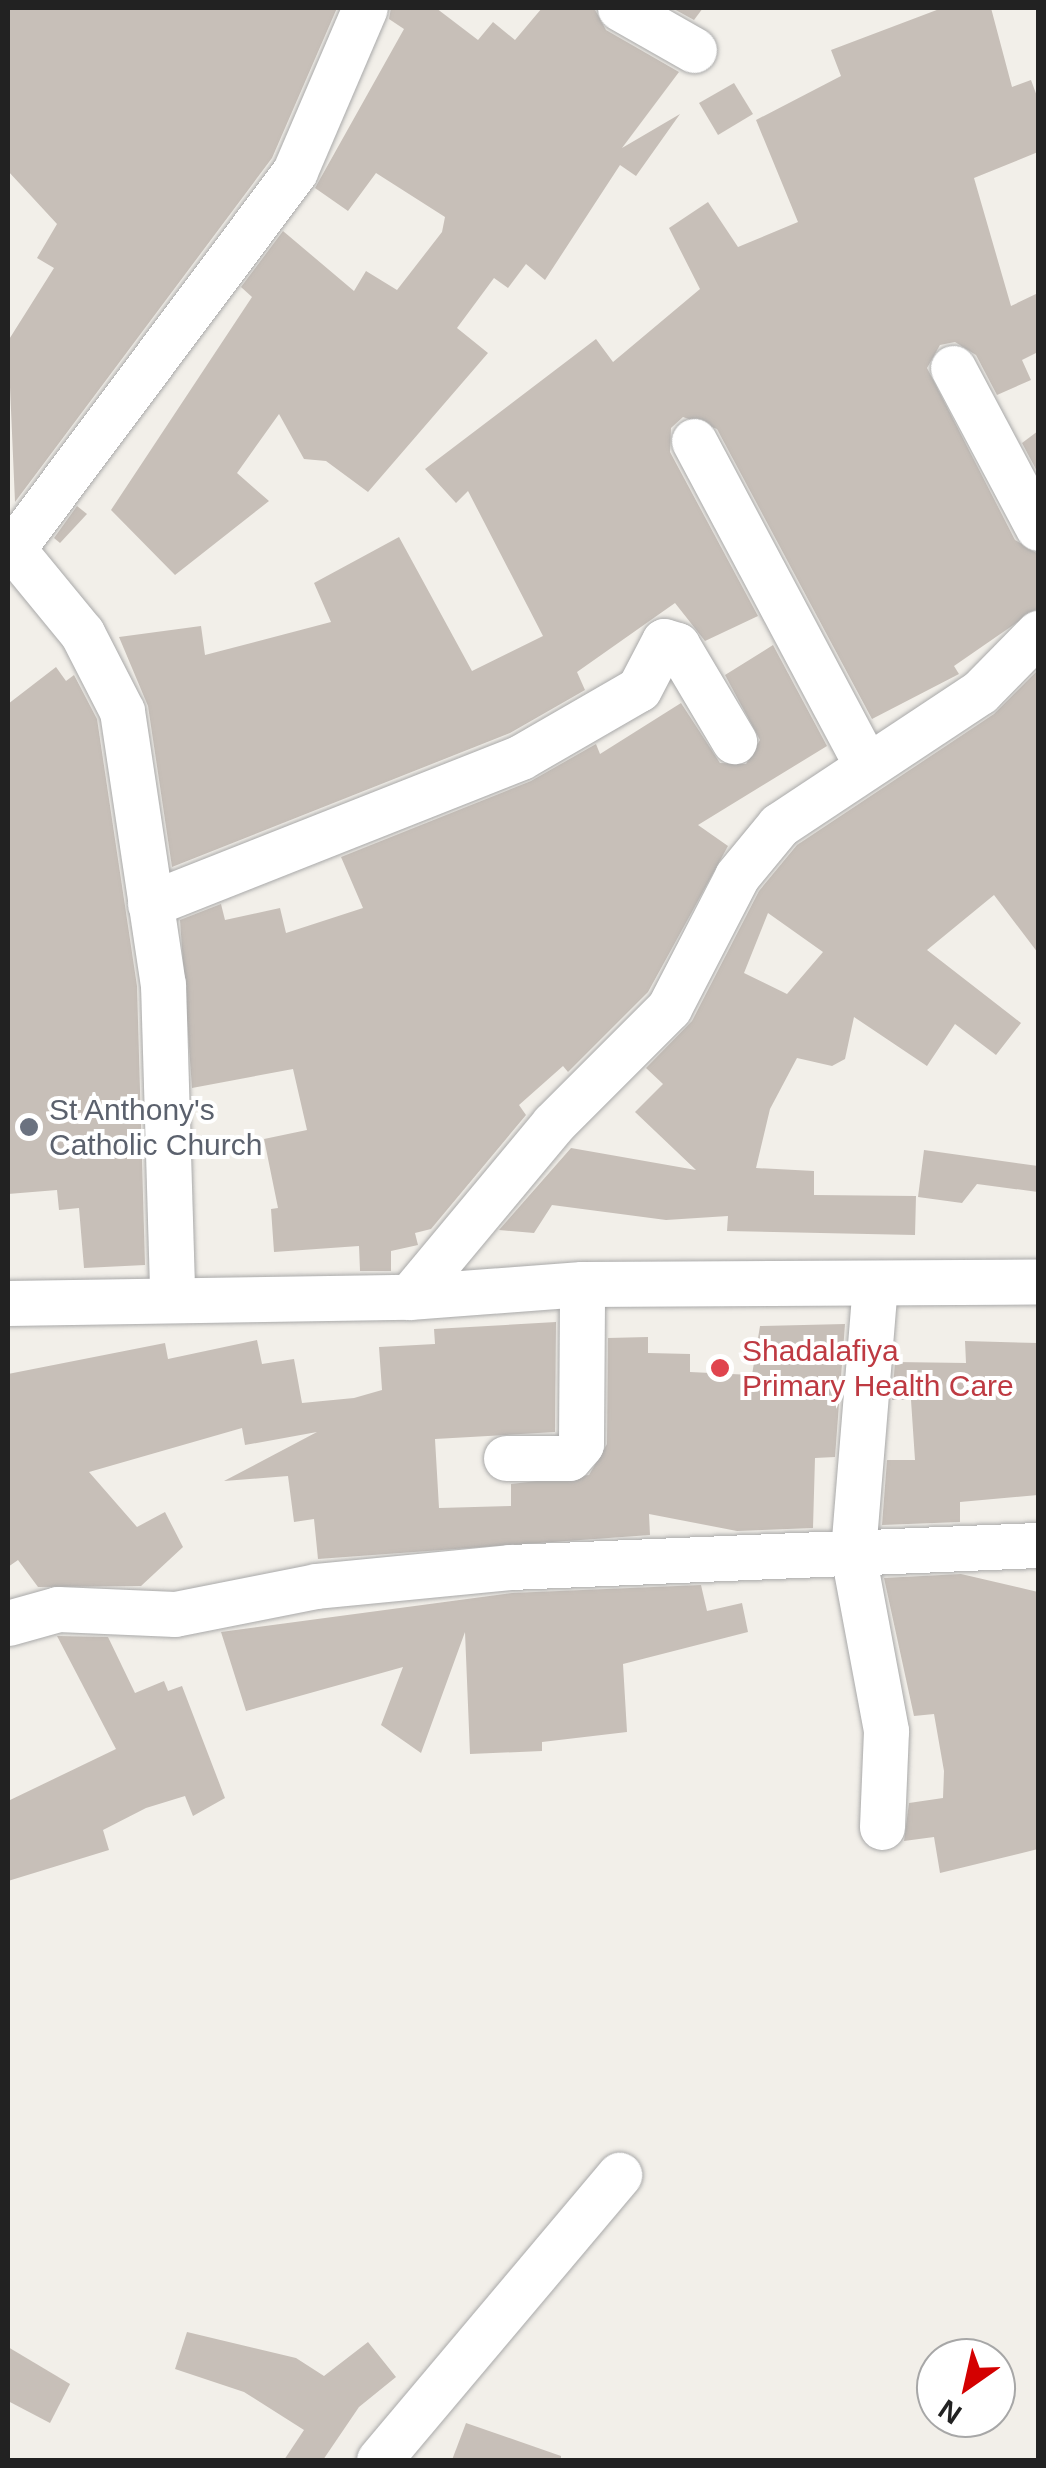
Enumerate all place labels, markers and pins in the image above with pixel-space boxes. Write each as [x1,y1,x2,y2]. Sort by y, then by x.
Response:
place label: St Anthony's Catholic Church [49,1092,262,1162]
marker: St Anthony's Catholic Church [18,1116,40,1138]
place label: Shadalafiya Primary Health Care [742,1333,1014,1404]
marker: Shadalafiya Primary Health Care [707,1355,733,1381]

